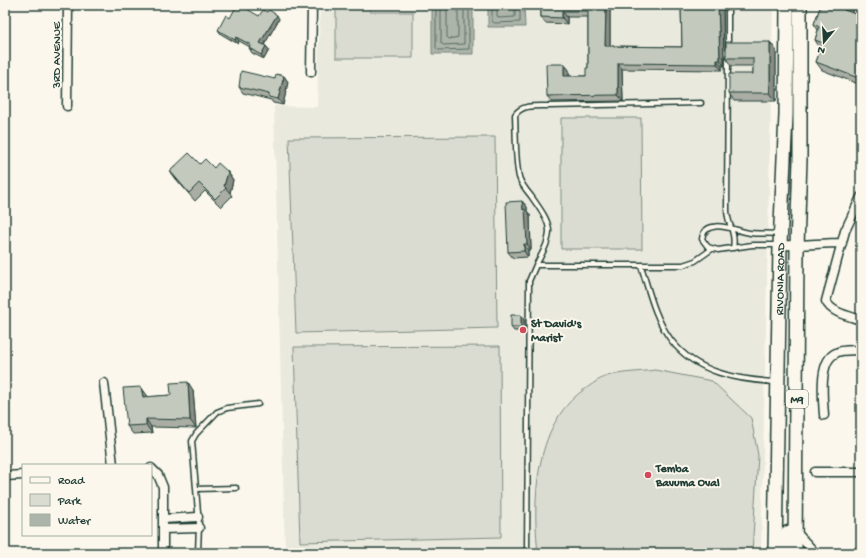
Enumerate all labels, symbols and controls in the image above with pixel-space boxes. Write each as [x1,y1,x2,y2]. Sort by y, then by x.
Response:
street label: 3RD AVENUE [51,21,65,89]
north arrow [804,22,844,62]
text: N [816,43,827,56]
street label: RIVONIA ROAD [774,243,789,315]
place label: St David's Marist [531,318,582,346]
marker: St David's Marist [518,325,528,335]
road number: M9 [786,390,808,408]
place label: Temba Bavuma Oval [655,463,720,491]
legend [22,464,152,536]
marker: Temba Bavuma Oval [643,470,653,480]
text: Road [58,475,85,489]
text: Park [57,495,83,509]
text: Water [58,515,92,529]

